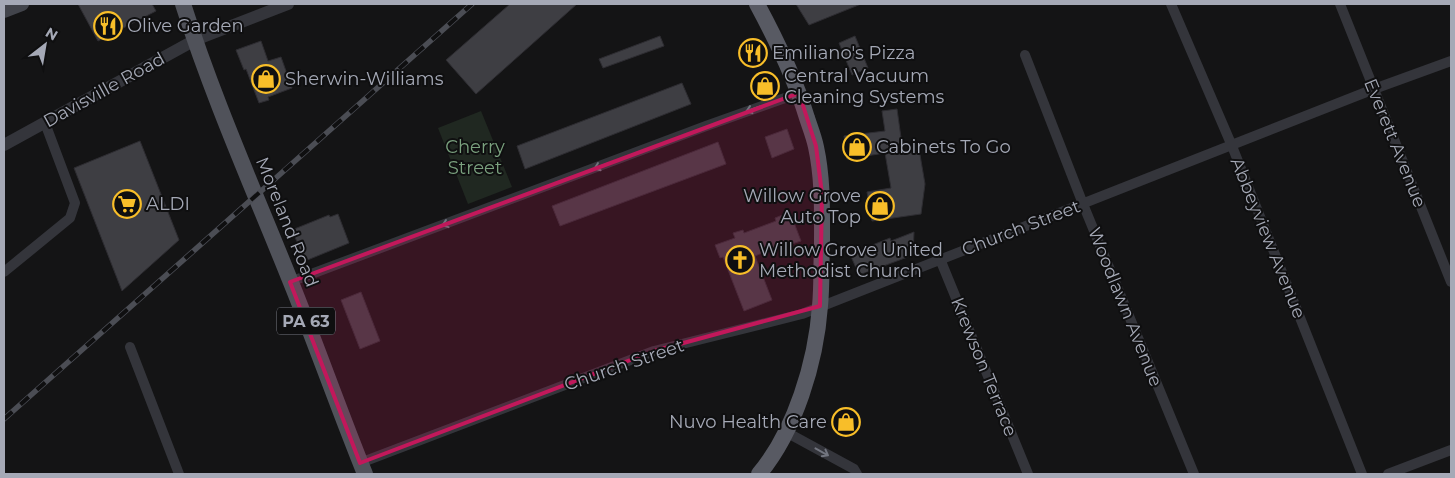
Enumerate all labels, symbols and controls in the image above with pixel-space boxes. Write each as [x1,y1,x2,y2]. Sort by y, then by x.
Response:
restaurant icon: Olive Garden [93,11,123,41]
place label: Olive Garden [127,15,244,37]
north arrow [20,20,70,70]
text: N [42,23,61,44]
restaurant icon: Emiliano's Pizza [738,38,768,68]
place label: Emiliano's Pizza [772,42,915,64]
street label: Davisville Road [39,48,169,132]
shop icon: Sherwin-Williams [251,64,281,94]
place label: Central Vacuum Cleaning Systems [784,65,944,108]
place label: Sherwin-Williams [285,68,444,90]
shop icon: Central Vacuum Cleaning Systems [750,71,780,101]
street label: Everett Avenue [1359,75,1431,211]
one-way arrow [746,105,762,114]
shop icon: Cabinets To Go [842,132,872,162]
park label: Cherry Street [445,136,505,179]
place label: Cabinets To Go [876,136,1011,158]
street label: Moreland Road [251,154,323,290]
street label: Abbeyview Avenue [1226,154,1310,322]
one-way arrow [594,161,609,171]
place label: Willow Grove Auto Top [743,185,861,228]
supermarket icon: ALDI [112,189,142,219]
shop icon: Willow Grove Auto Top [865,191,895,221]
place label: ALDI [146,193,190,215]
street label: Church Street [959,195,1083,261]
one-way arrow [442,219,457,228]
street label: Woodlawn Avenue [1083,224,1167,390]
place label: Willow Grove United Methodist Church [759,239,943,282]
church icon: Willow Grove United Methodist Church [725,245,755,275]
street label: Krewson Terrace [946,294,1022,440]
road number: PA 63 [277,308,335,334]
street label: Church Street [561,334,687,396]
shop icon: Nuvo Health Care [831,407,861,437]
place label: Nuvo Health Care [669,411,827,433]
one-way arrow [815,447,830,457]

